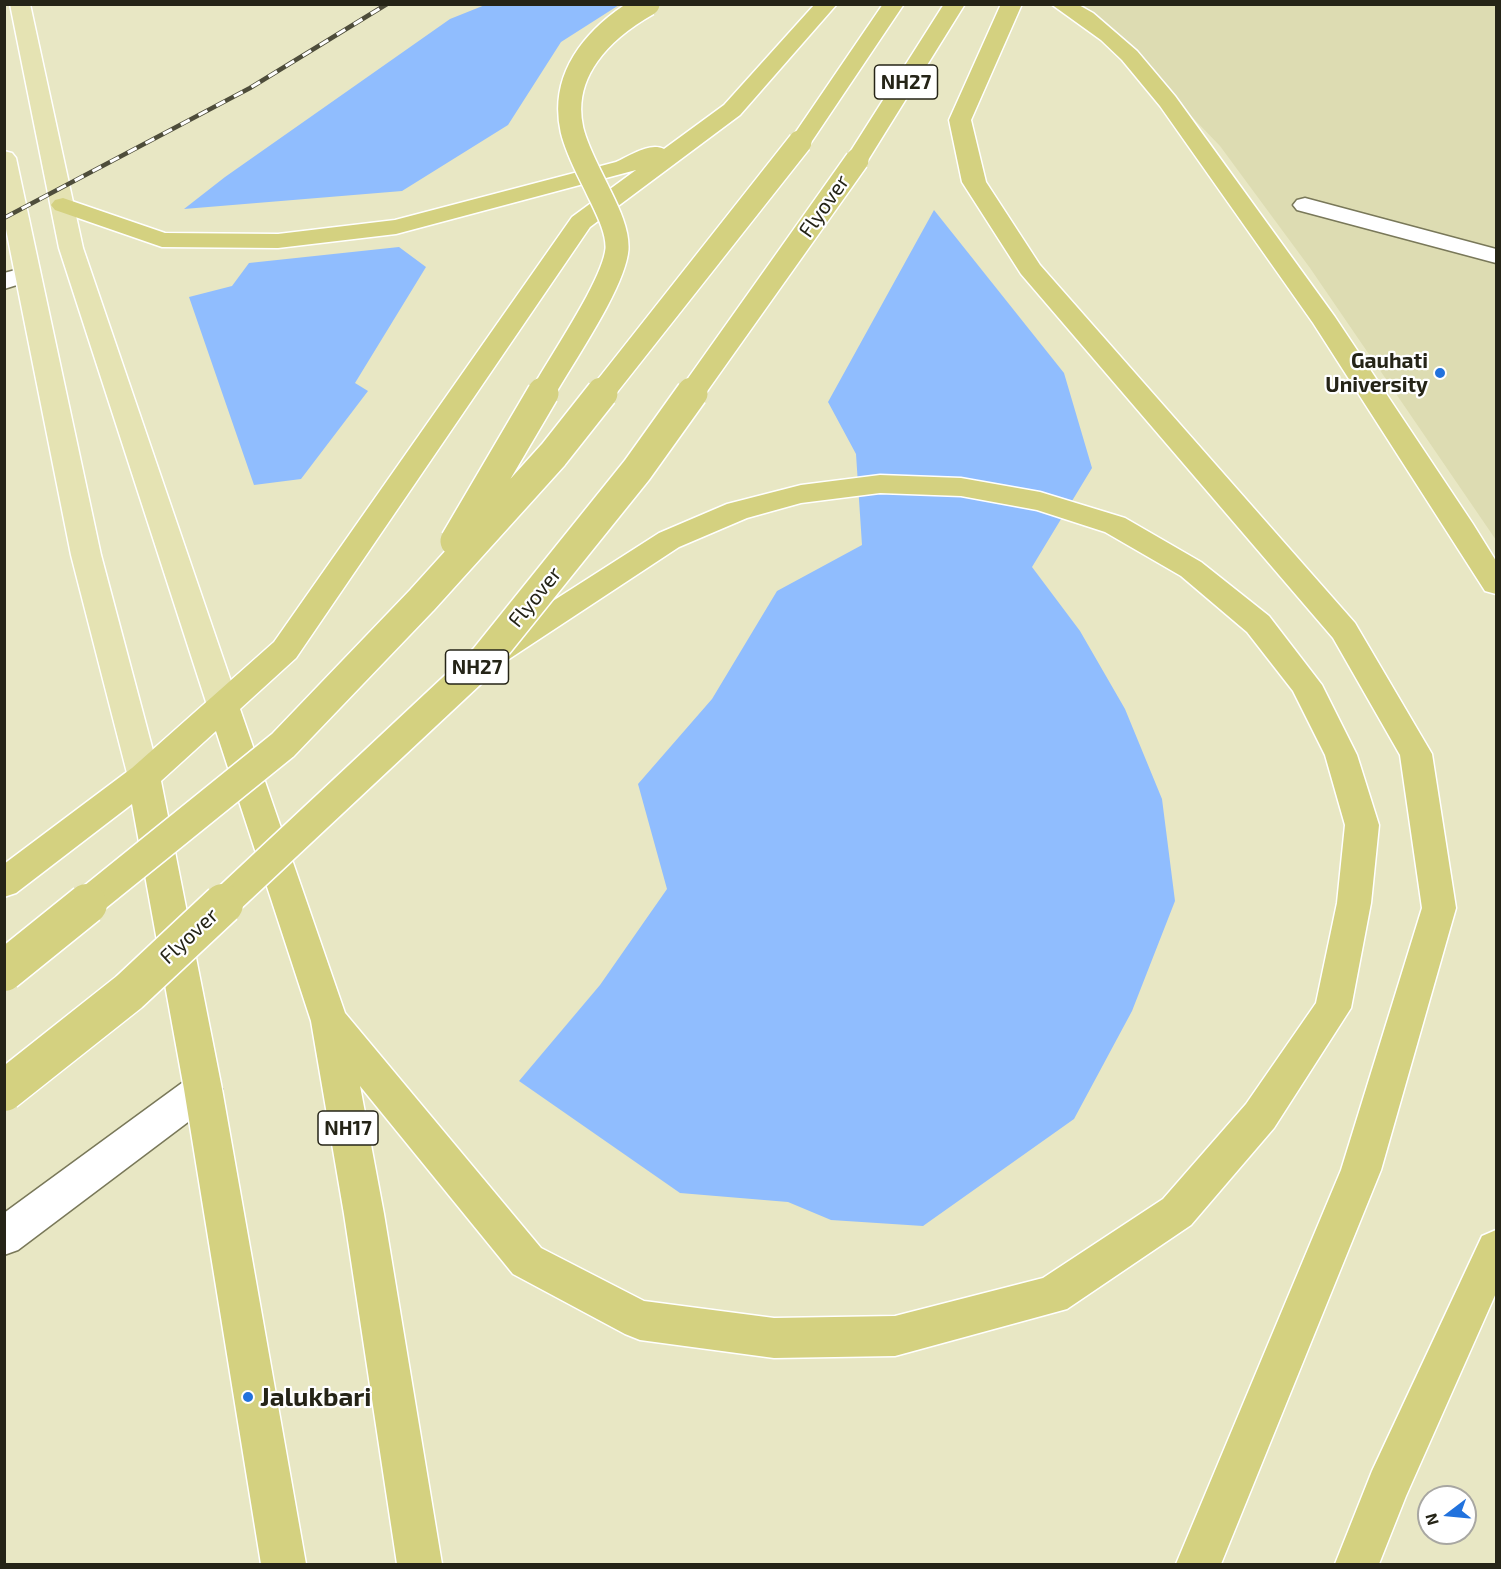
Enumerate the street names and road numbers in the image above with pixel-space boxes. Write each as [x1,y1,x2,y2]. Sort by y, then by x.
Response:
road number: NH27 [874,65,938,99]
street label: Flyover [793,170,855,242]
street label: Flyover [503,562,567,632]
road number: NH27 [446,650,508,684]
street label: Flyover [155,903,223,969]
road number: NH17 [318,1111,378,1145]

